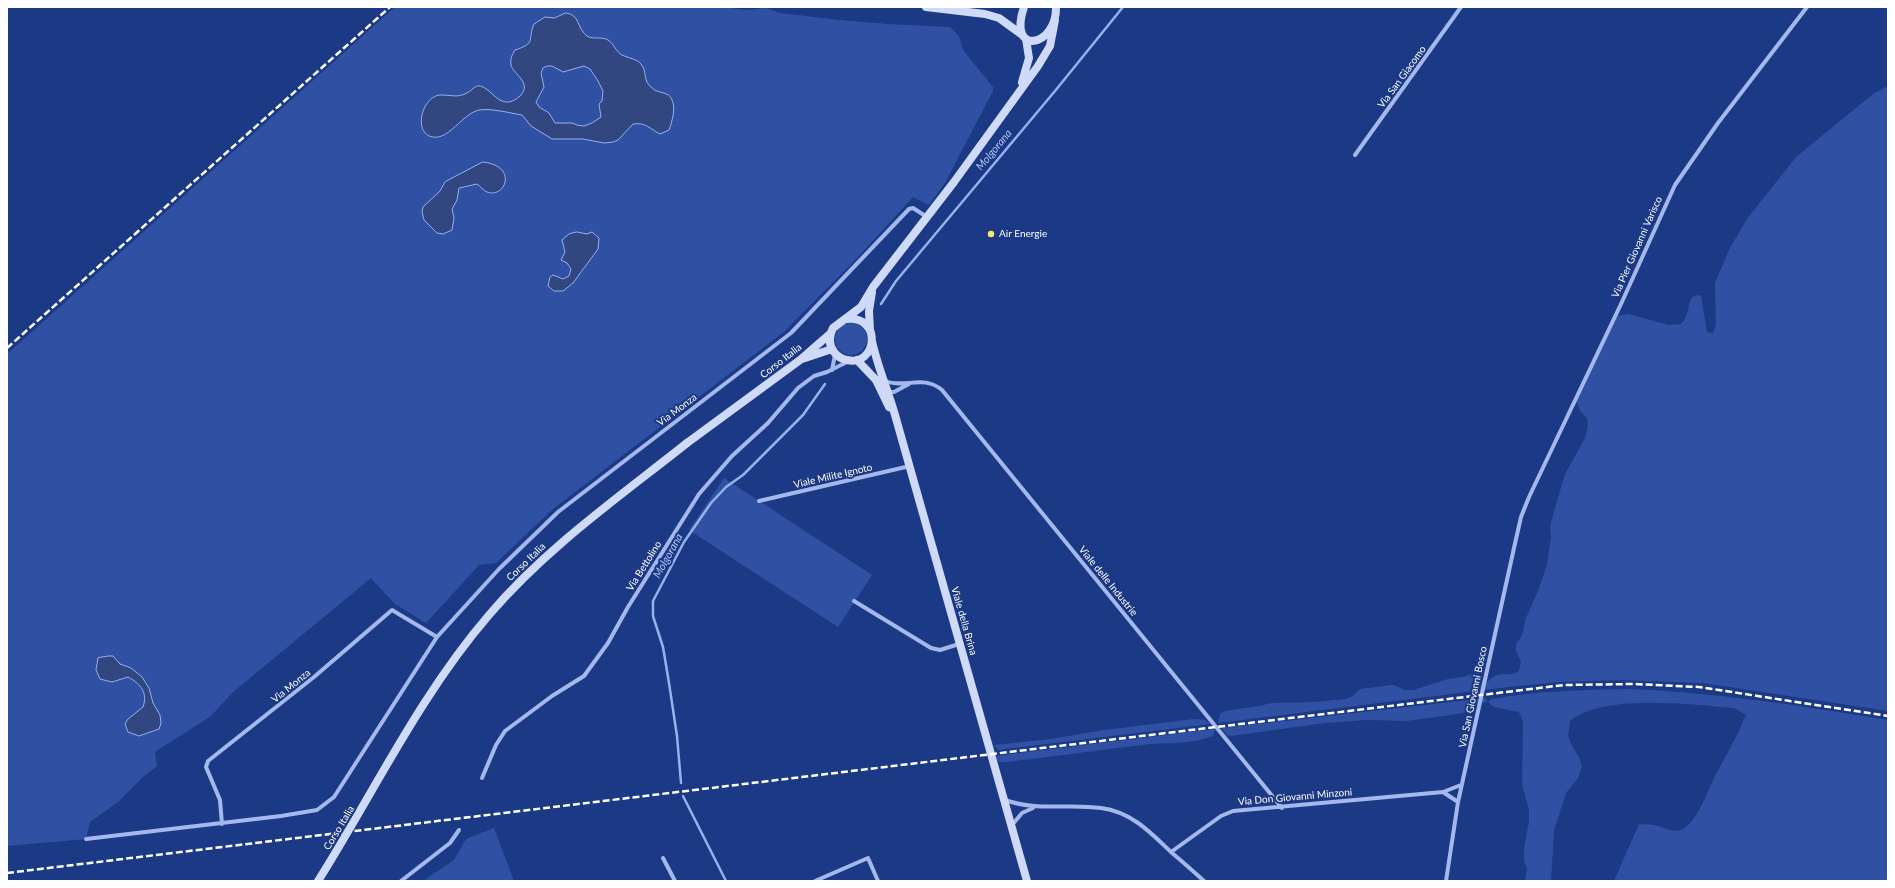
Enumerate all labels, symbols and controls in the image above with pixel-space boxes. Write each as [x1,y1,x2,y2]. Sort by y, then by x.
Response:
street label: Via San Giacomo [1375,44,1429,110]
water label: Molgorana [973,127,1015,173]
street label: Via Pier Giovanni Varisco [1609,194,1665,300]
place label: Air Energie [999,228,1047,240]
marker: Air Energie [986,229,996,239]
street label: Corso Italia [758,341,804,381]
street label: Via Monza [655,391,699,429]
street label: Viale Milite Ignoto [793,461,873,491]
water label: Molgorana [650,531,686,581]
street label: Via Bettolino [624,539,664,593]
street label: Corso Italia [504,541,548,583]
street label: Viale delle Industrie [1076,544,1140,618]
street label: Viale della Brina [949,586,979,656]
street label: Via San Giovanni Bosco [1456,645,1490,749]
street label: Via Monza [269,667,313,705]
street label: Via Don Giovanni Minzoni [1237,786,1353,808]
street label: Corso Italia [321,804,357,852]

